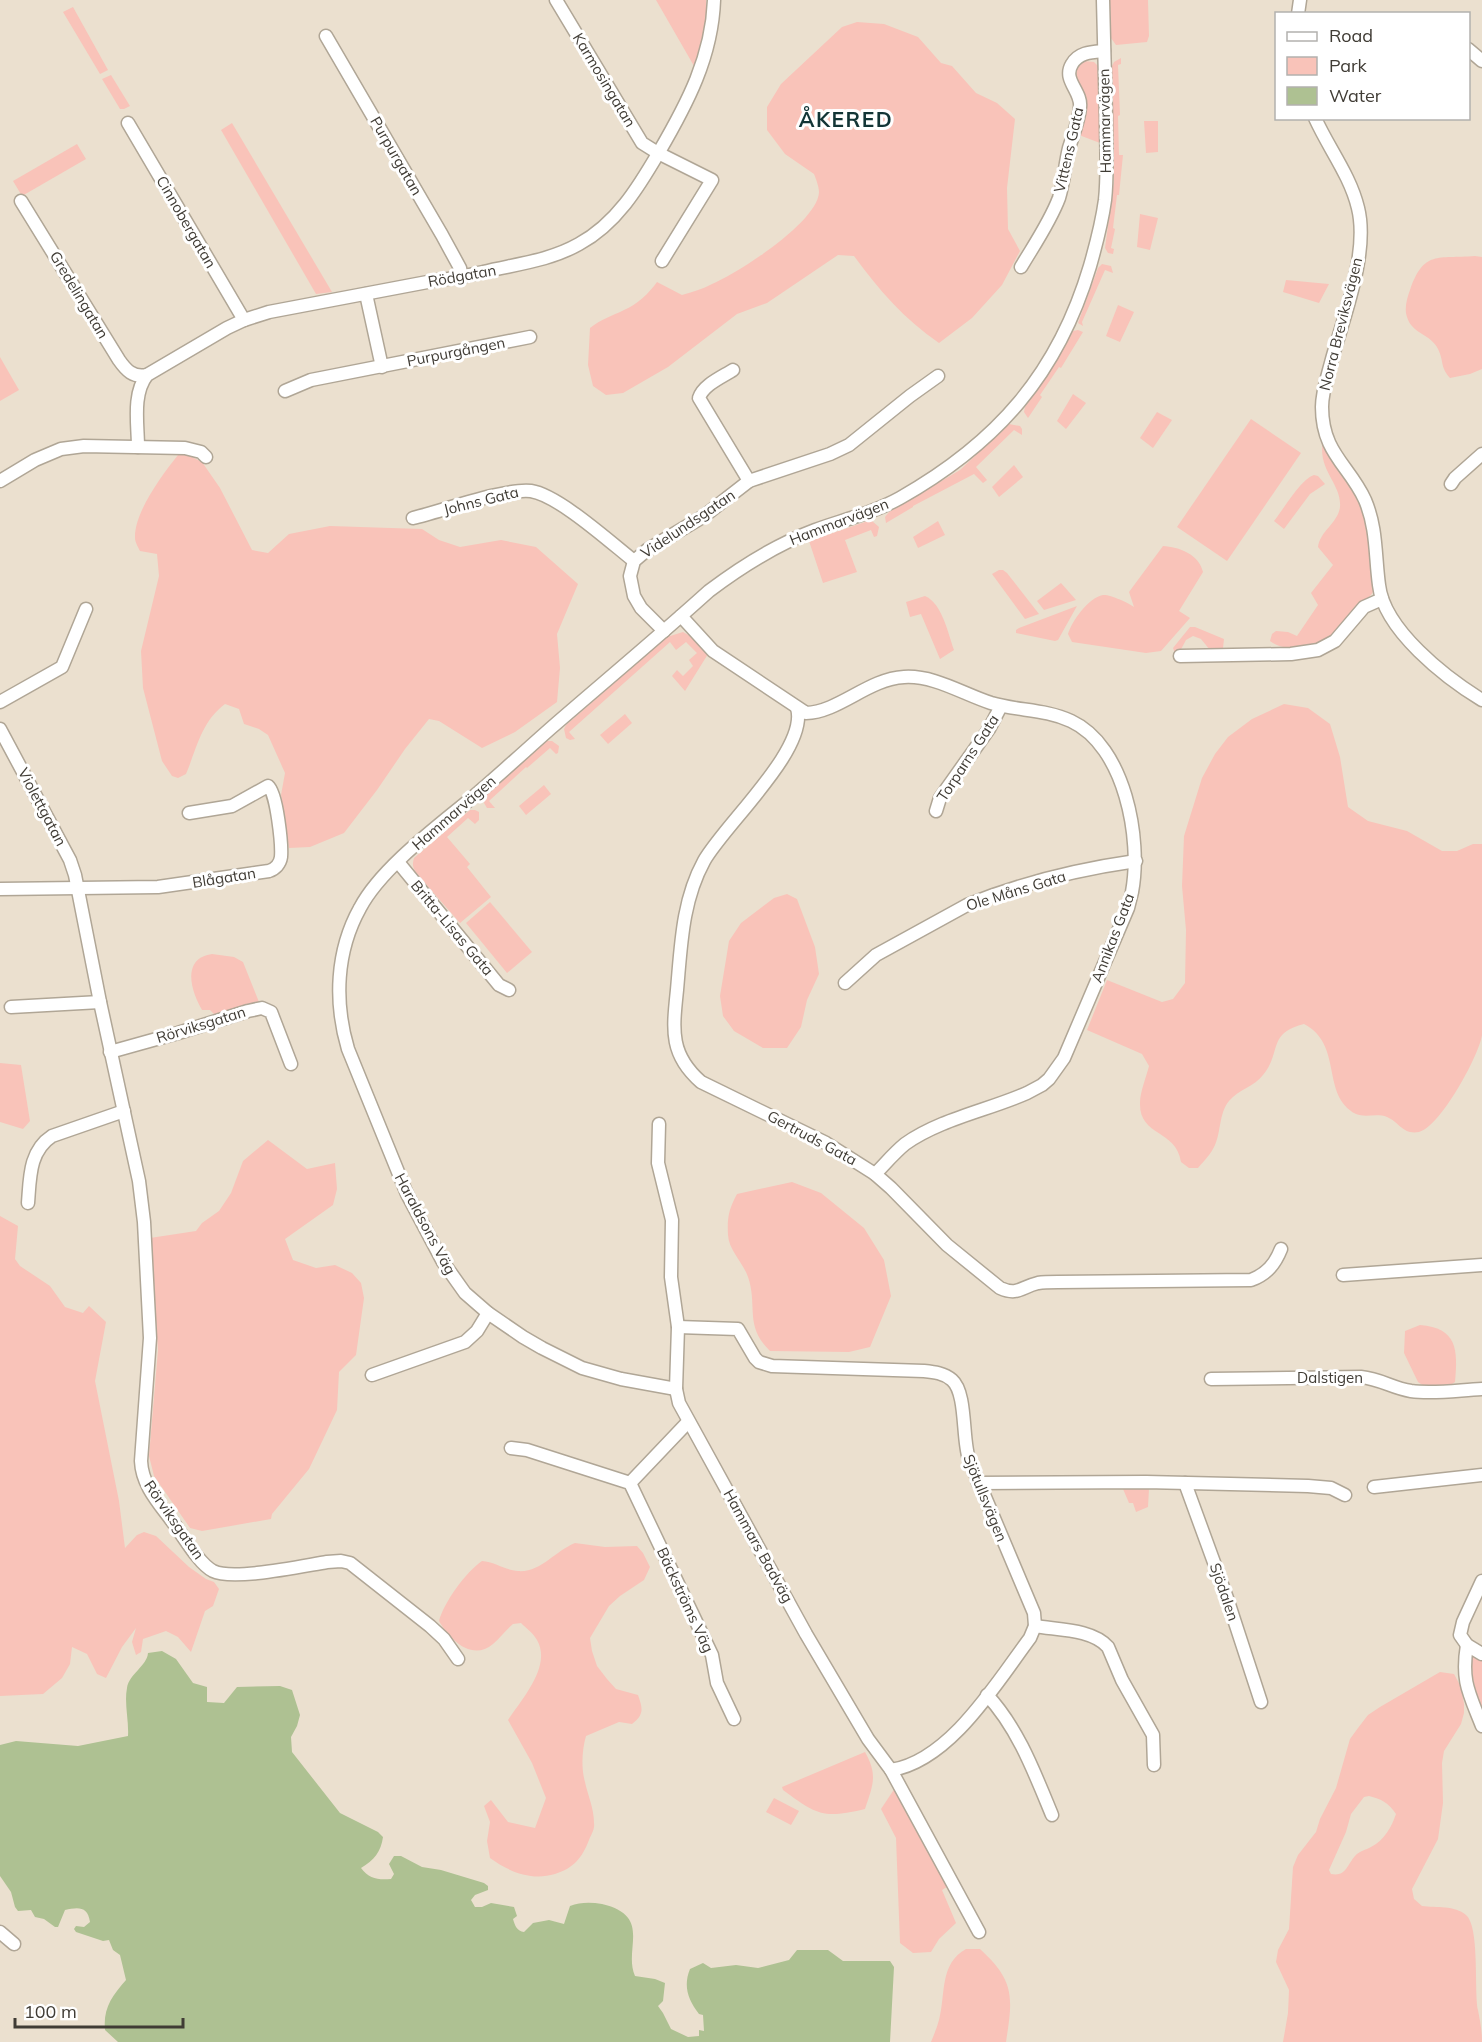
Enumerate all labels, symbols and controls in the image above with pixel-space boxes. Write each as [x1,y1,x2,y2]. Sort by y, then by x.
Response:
legend [1275,12,1470,120]
text: Road [1329,24,1373,47]
street label: Karmosingatan [569,29,640,130]
text: Park [1329,54,1368,77]
street label: Hammarvägen [1094,69,1115,174]
text: Water [1329,84,1382,107]
district label: ÅKERED [799,105,893,132]
street label: Vittens Gata [1049,105,1088,194]
street label: Purpurgatan [366,113,427,199]
street label: Cinnobergatan [152,172,221,271]
street label: Gredelingatan [46,248,113,342]
street label: Norra Breviksvägen [1315,255,1366,392]
street label: Rödgatan [426,260,497,291]
street label: Purpurgången [405,333,507,370]
street label: Johns Gata [441,482,520,519]
street label: Videlundsgatan [637,485,739,562]
street label: Hammarvägen [787,494,891,549]
street label: Torparns Gata [932,711,1003,805]
street label: Violettgatan [14,764,71,849]
street label: Hammarvägen [408,771,499,854]
street label: Blågatan [191,863,257,892]
street label: Ole Måns Gata [964,866,1068,915]
street label: Britta-Lisas Gata [407,876,498,979]
street label: Annikas Gata [1087,890,1138,985]
street label: Rörviksgatan [154,1002,248,1047]
street label: Gertruds Gata [764,1106,860,1169]
street label: Haraldsons Väg [391,1170,460,1278]
street label: Dalstigen [1297,1368,1363,1387]
street label: Sjötullsvägen [959,1451,1012,1544]
street label: Rörviksgatan [140,1476,209,1563]
street label: Hammars Badväg [719,1486,797,1606]
street label: Bäckströms Väg [653,1544,718,1655]
street label: Sjödalen [1206,1560,1243,1623]
scale bar [15,1991,183,2029]
text: 100 m [24,2000,77,2023]

